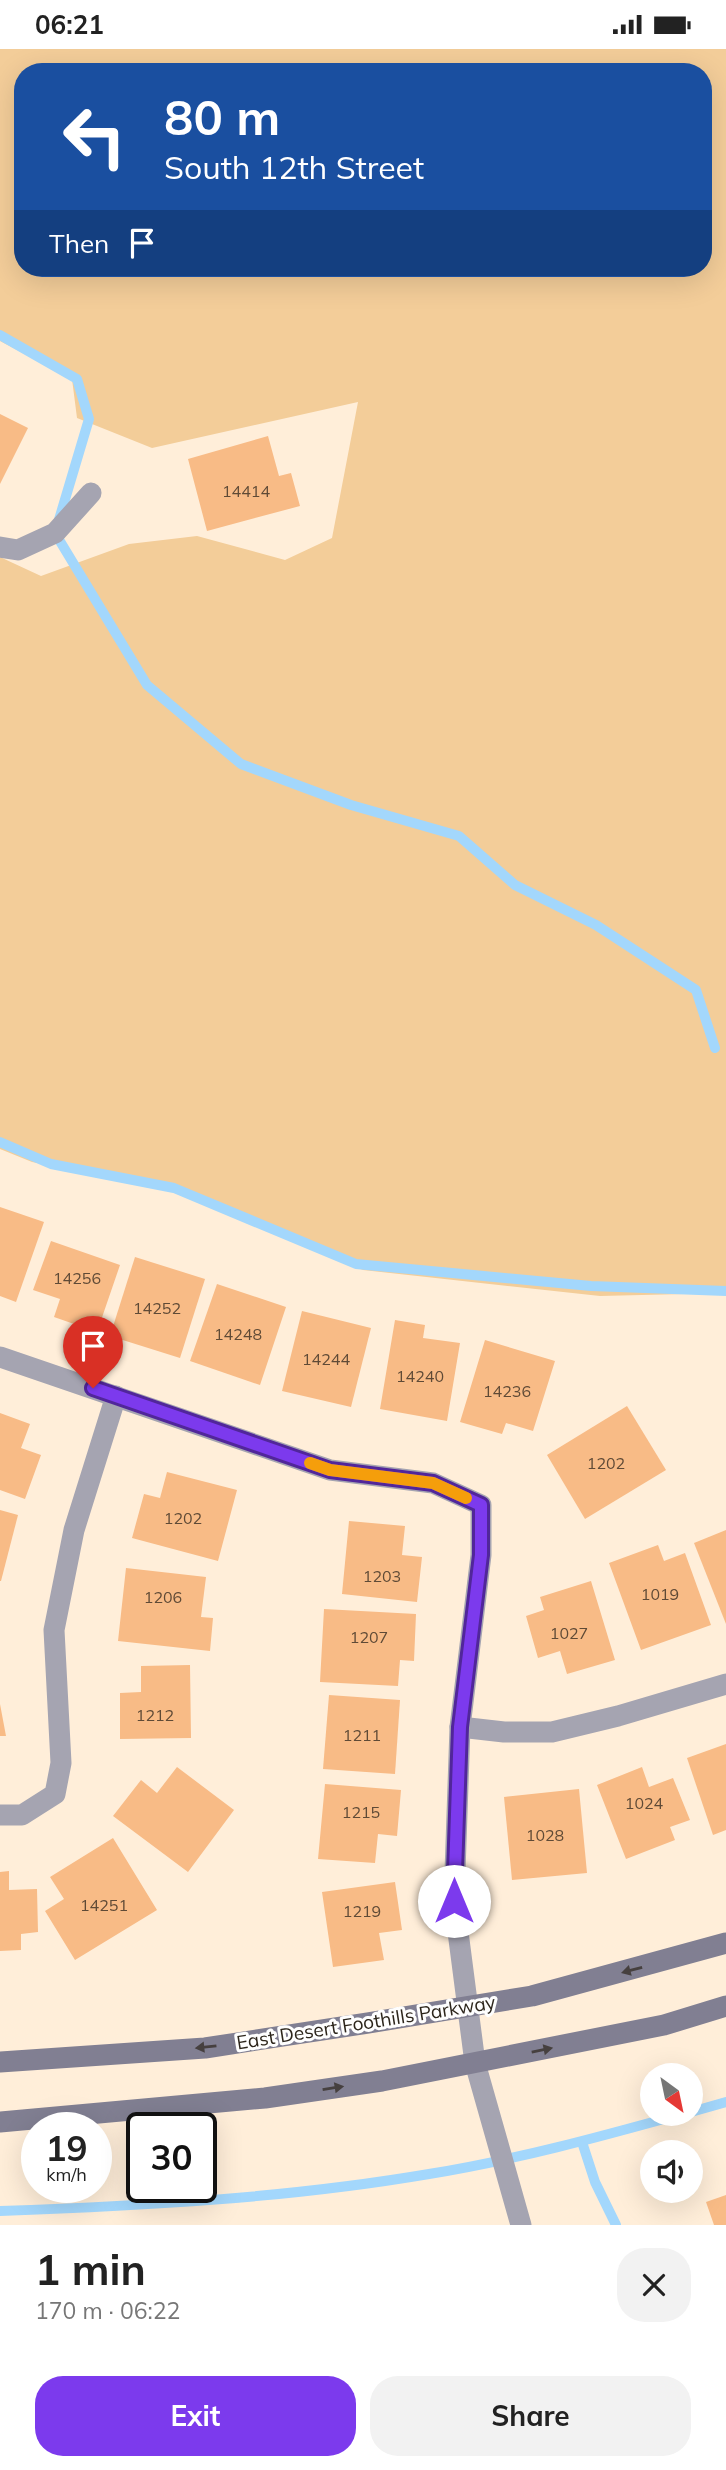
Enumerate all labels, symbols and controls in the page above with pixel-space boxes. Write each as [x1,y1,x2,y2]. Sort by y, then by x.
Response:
text: 06:21 [35,8,104,41]
text: 80 m [164,86,280,147]
icon: left [49,91,140,182]
text: South 12th Street [164,147,424,187]
icon: arrive [123,224,161,262]
text: Then [49,227,109,260]
house number: 14414 [222,481,270,501]
house number: 14256 [53,1268,101,1288]
house number: 14252 [133,1298,181,1318]
pin [63,1316,123,1388]
house number: 14248 [214,1324,262,1344]
icon: arrive [74,1327,112,1365]
house number: 14244 [302,1349,350,1369]
house number: 14240 [396,1366,444,1386]
house number: 14236 [483,1381,531,1401]
house number: 1202 [587,1453,625,1473]
house number: 1202 [164,1508,202,1528]
house number: 1203 [363,1566,401,1586]
house number: 1019 [641,1584,679,1604]
house number: 1206 [144,1587,182,1607]
house number: 1027 [550,1623,588,1643]
house number: 1207 [350,1627,388,1647]
house number: 1212 [136,1705,174,1725]
house number: 1211 [343,1725,381,1745]
house number: 1024 [625,1793,664,1813]
house number: 1215 [342,1802,380,1822]
house number: 1028 [526,1825,564,1845]
position arrow [417,1864,491,1938]
house number: 14251 [80,1895,128,1915]
house number: 1219 [343,1901,381,1921]
one-way arrow [621,1965,643,1976]
street label: East Desert Foothills Parkway [235,1990,497,2054]
one-way arrow [194,2042,216,2053]
one-way arrow [531,2044,553,2055]
north arrow [640,2063,704,2126]
map controls [640,2063,703,2203]
one-way arrow [322,2082,344,2093]
speed limit sign: 30 [126,2112,217,2203]
text: 19 [45,2126,88,2170]
button: sound [640,2140,703,2203]
text: km/h [46,2163,87,2186]
text: 1 min [35,2243,146,2296]
button: close [617,2248,691,2322]
text: 170 m · 06:22 [35,2296,180,2325]
button: Exit [35,2376,356,2456]
button: Share [370,2376,691,2456]

